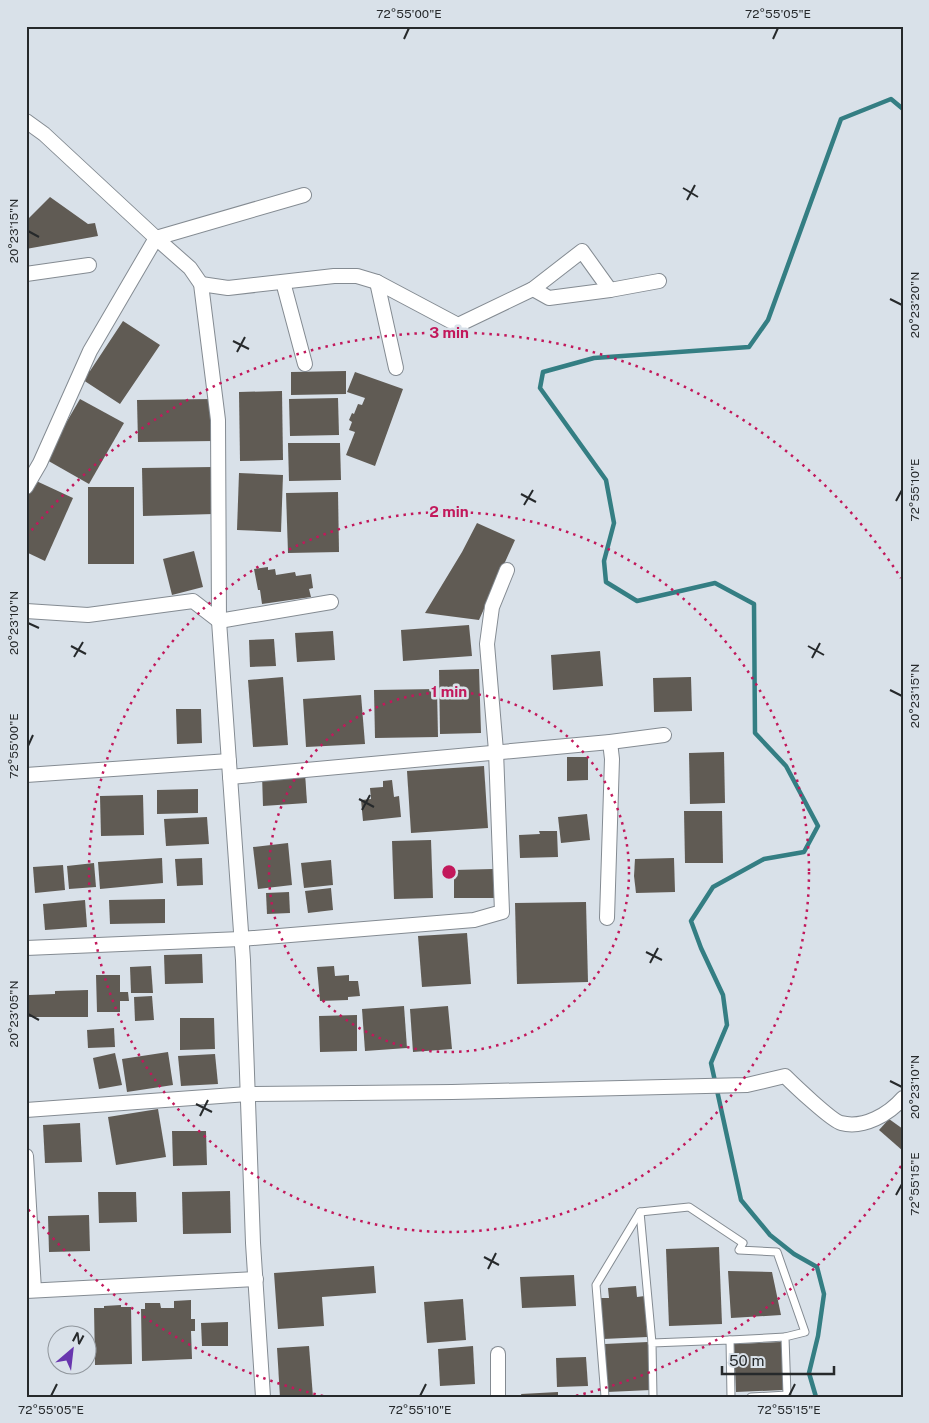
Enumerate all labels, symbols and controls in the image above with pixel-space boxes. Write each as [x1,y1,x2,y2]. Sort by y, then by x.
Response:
text: 72°55'00"E [376,7,442,21]
text: 72°55'05"E [745,7,811,21]
text: 20°23'15"N [7,199,21,263]
text: 20°23'20"N [908,272,922,338]
text: 3 min [429,324,469,341]
text: 72°55'10"E [908,458,922,522]
text: 2 min [429,503,469,520]
text: 20°23'10"N [7,591,21,655]
text: 20°23'15"N [908,664,922,728]
text: 1 min [431,683,467,700]
text: 72°55'00"E [7,713,21,779]
centre of rings [440,863,458,881]
text: 20°23'05"N [7,981,21,1047]
text: 20°23'10"N [908,1055,922,1119]
text: 72°55'15"E [908,1152,922,1216]
north arrow [48,1326,98,1376]
text: N [70,1329,87,1348]
scale bar [722,1343,834,1375]
text: 50 m [729,1352,764,1369]
text: 72°55'05"E [18,1403,84,1417]
text: 72°55'10"E [388,1403,452,1417]
text: 72°55'15"E [757,1403,821,1417]

